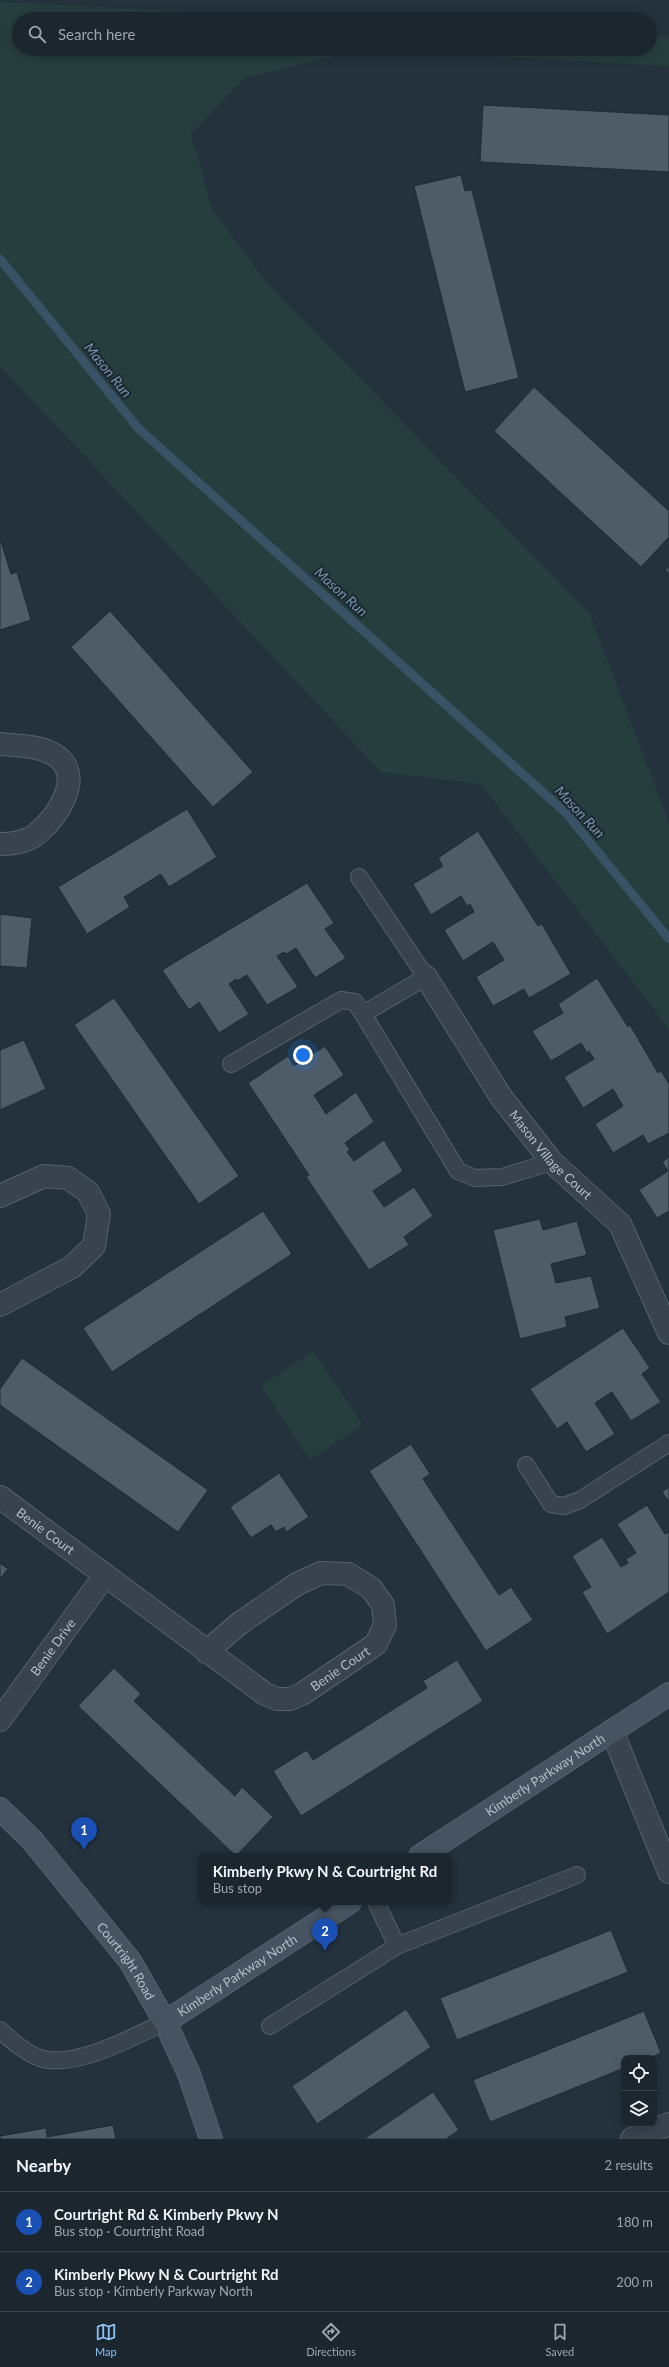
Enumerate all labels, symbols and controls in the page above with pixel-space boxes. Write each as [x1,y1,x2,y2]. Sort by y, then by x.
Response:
search box [12,12,657,56]
icon: search [26,23,48,45]
text: Search here [58,25,135,43]
water label: Mason Run [81,339,136,400]
water label: Mason Run [311,563,371,620]
water label: Mason Run [552,782,609,841]
your location [293,1045,313,1065]
street label: Mason Village Court [506,1107,596,1203]
street label: Benie Court [14,1504,78,1558]
street label: Benie Drive [27,1615,79,1679]
street label: Benie Court [307,1642,373,1694]
street label: Kimberly Parkway North [482,1730,608,1819]
pin: 1 [71,1817,97,1850]
popup [198,1853,452,1905]
text: Kimberly Pkwy N & Courtright Rd [213,1862,437,1880]
text: Bus stop [213,1880,262,1896]
pin: 2 [312,1918,338,1951]
street label: Courtright Road [94,1919,159,2003]
street label: Kimberly Parkway North [174,1931,300,2020]
map controls [621,2055,657,2127]
button: locate [621,2055,657,2091]
button: layers [621,2091,657,2127]
text: Nearby [16,2155,71,2176]
text: 2 results [605,2157,653,2173]
text: Courtright Rd & Kimberly Pkwy N [54,2205,279,2223]
text: 1 [25,2214,33,2230]
text: 180 m [616,2214,653,2230]
text: Bus stop · Courtright Road [54,2223,205,2239]
text: Kimberly Pkwy N & Courtright Rd [54,2265,279,2283]
text: 2 [25,2274,33,2290]
text: 200 m [616,2274,653,2290]
text: Bus stop · Kimberly Parkway North [54,2283,253,2299]
tab: Map [95,2321,117,2358]
tab: Directions [306,2321,356,2358]
tab: Saved [545,2321,574,2358]

